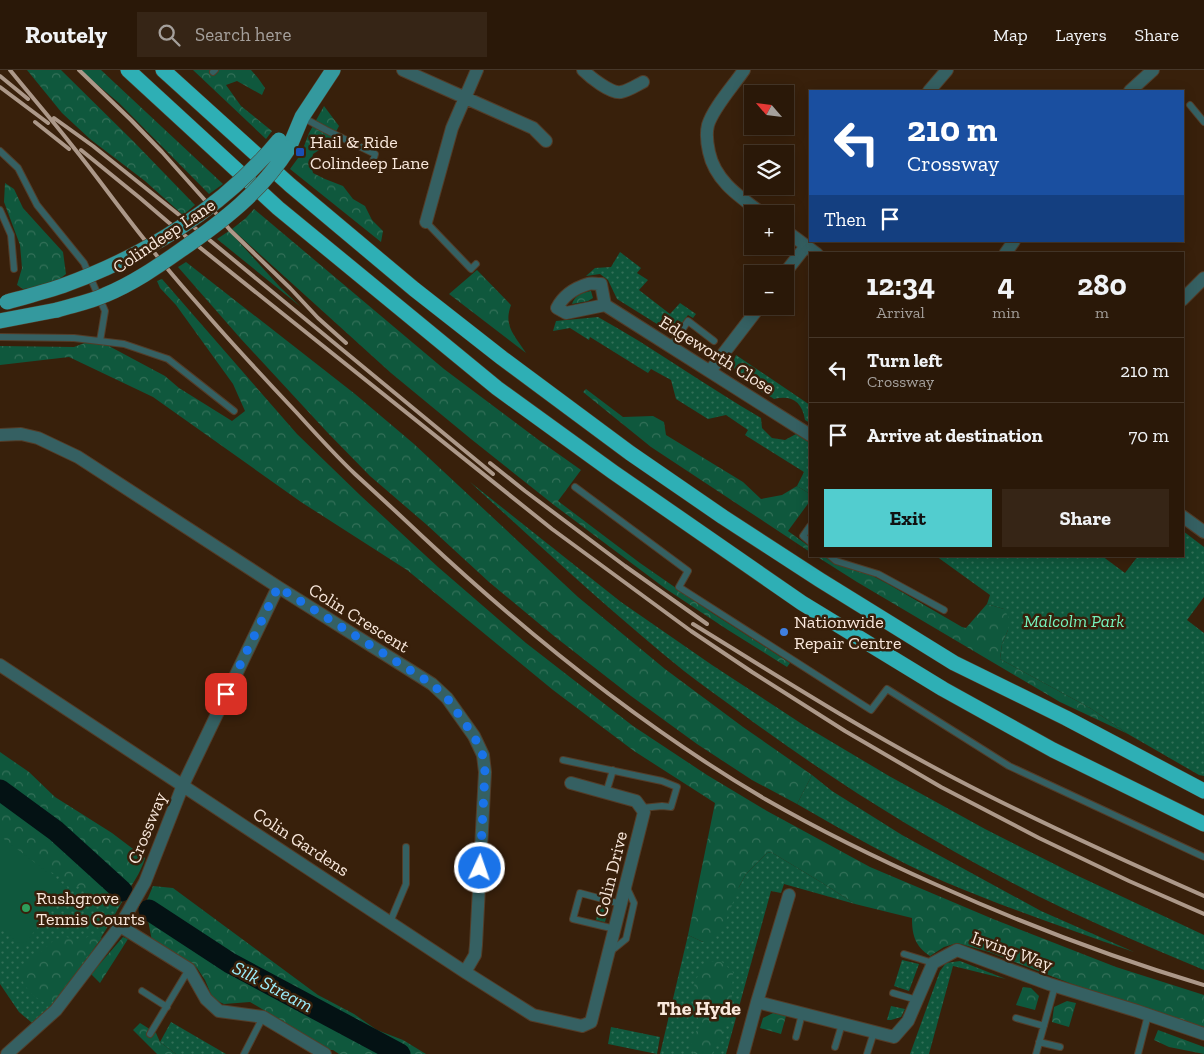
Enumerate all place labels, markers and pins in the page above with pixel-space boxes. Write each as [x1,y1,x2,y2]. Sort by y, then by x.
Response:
place label: Hail & Ride Colindeep Lane [310,131,429,174]
marker: Hail & Ride Colindeep Lane [294,146,306,158]
place label: Nationwide Repair Centre [794,611,901,654]
marker: Nationwide Repair Centre [778,626,790,638]
pin [205,673,247,715]
place label: Rushgrove Tennis Courts [36,887,145,930]
marker: Rushgrove Tennis Courts [20,902,32,914]

